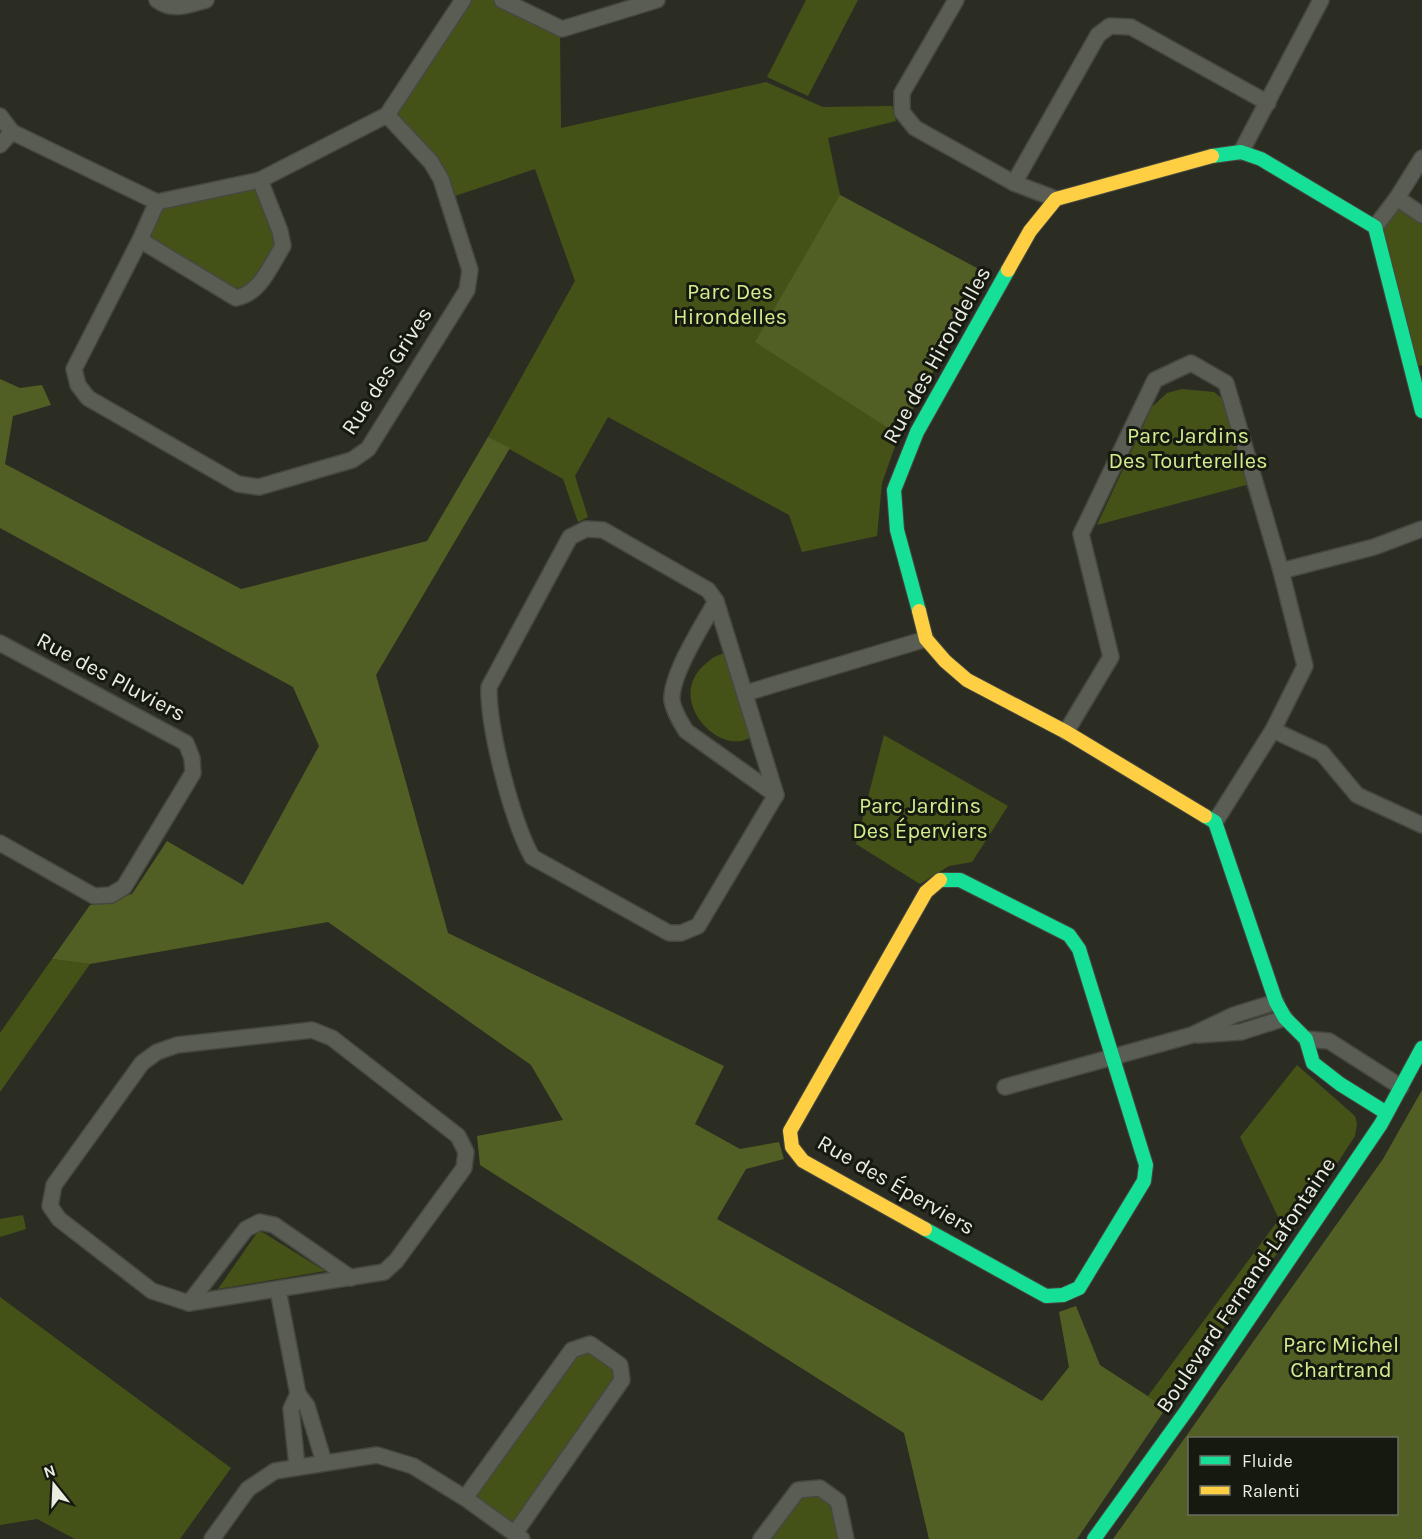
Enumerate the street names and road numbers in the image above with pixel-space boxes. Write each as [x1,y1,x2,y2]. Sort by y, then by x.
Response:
street label: Rue des Hirondelles [878,262,996,448]
street label: Rue des Grives [336,302,438,440]
street label: Rue des Pluviers [32,627,190,727]
street label: Rue des Éperviers [813,1129,980,1241]
street label: Boulevard Fernand-Lafontaine [1151,1152,1341,1418]

